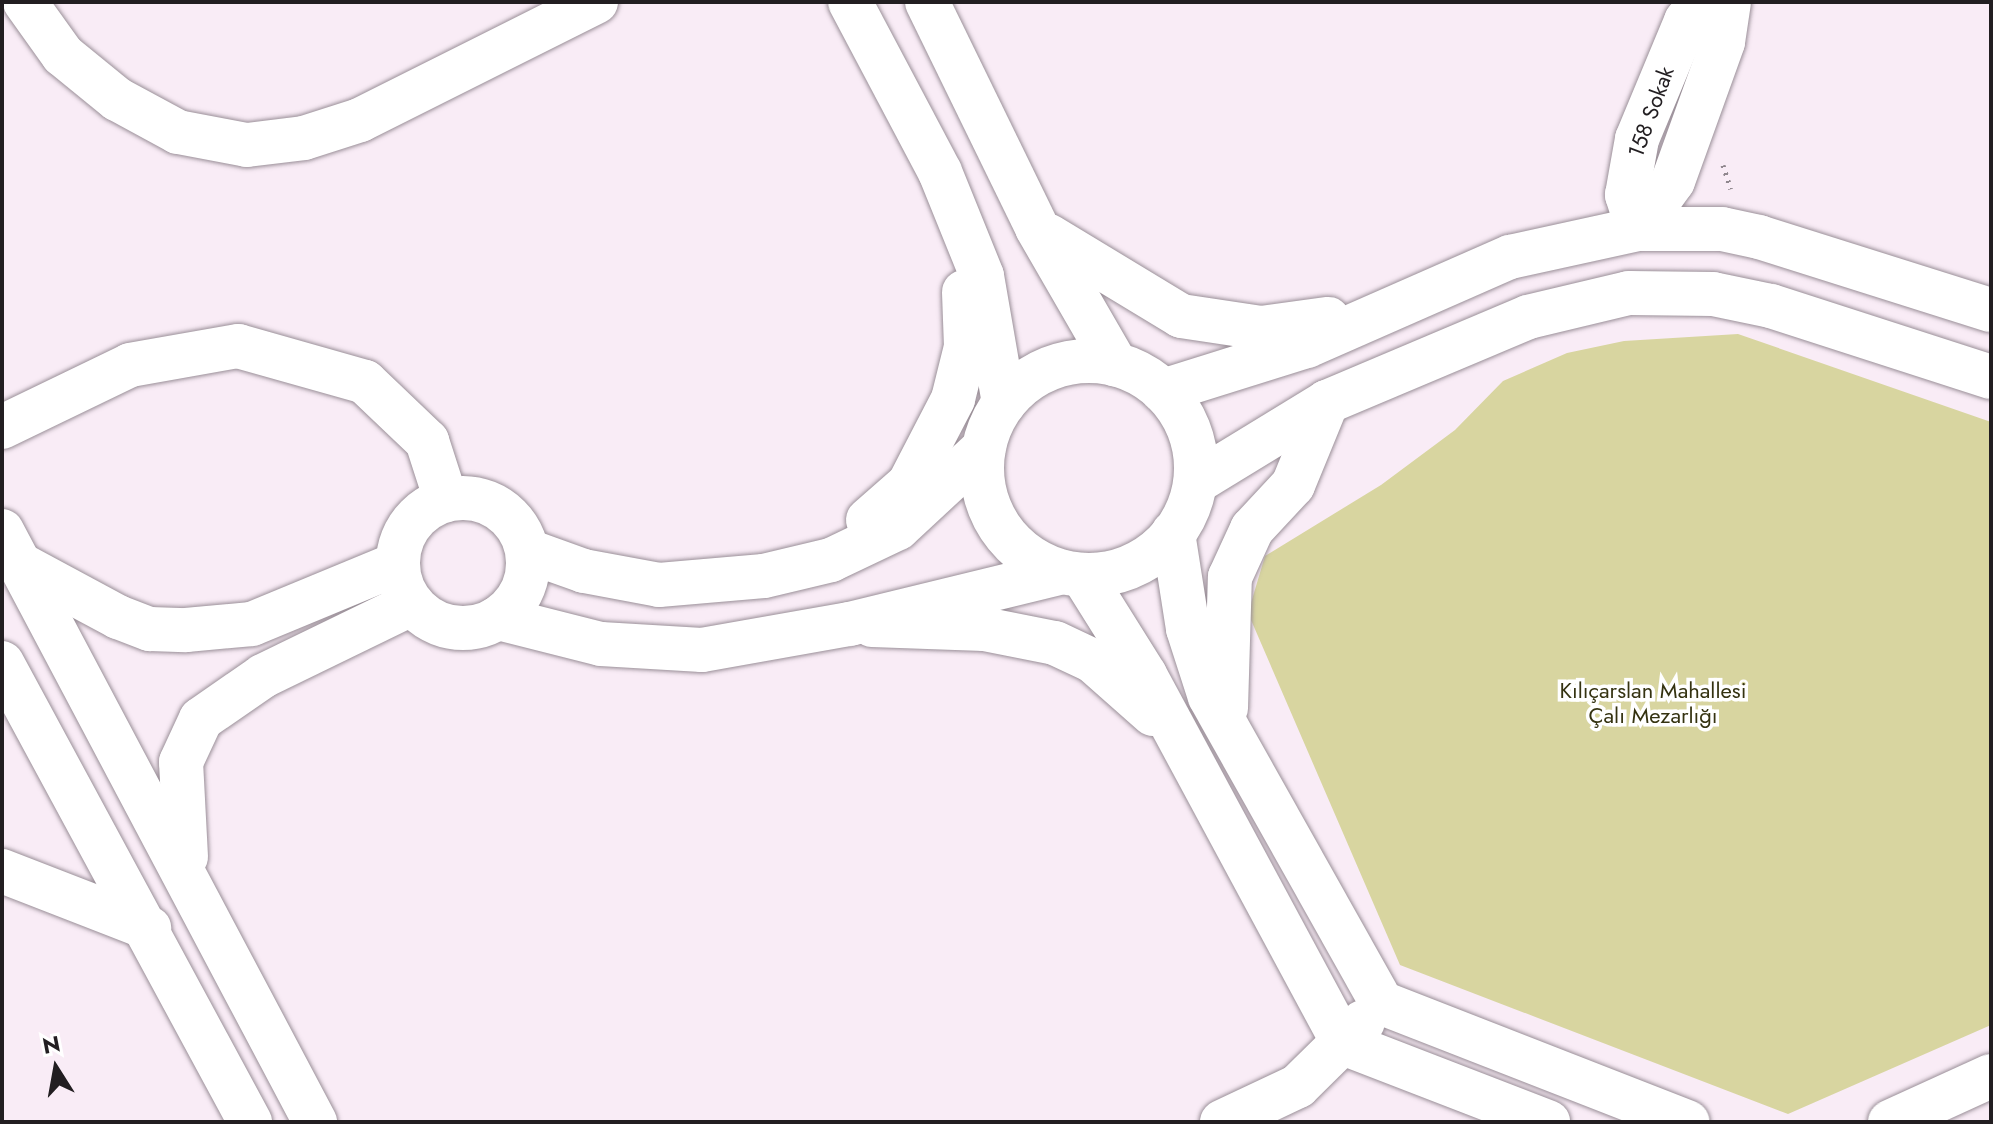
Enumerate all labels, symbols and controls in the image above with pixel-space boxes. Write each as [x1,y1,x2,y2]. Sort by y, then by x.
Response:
street label: 158 Sokak [1622,63,1680,161]
park label: Kılıçarslan Mahallesi Çalı Mezarlığı [1560,677,1746,728]
text: N [40,1027,63,1062]
north arrow [16,1028,96,1108]

